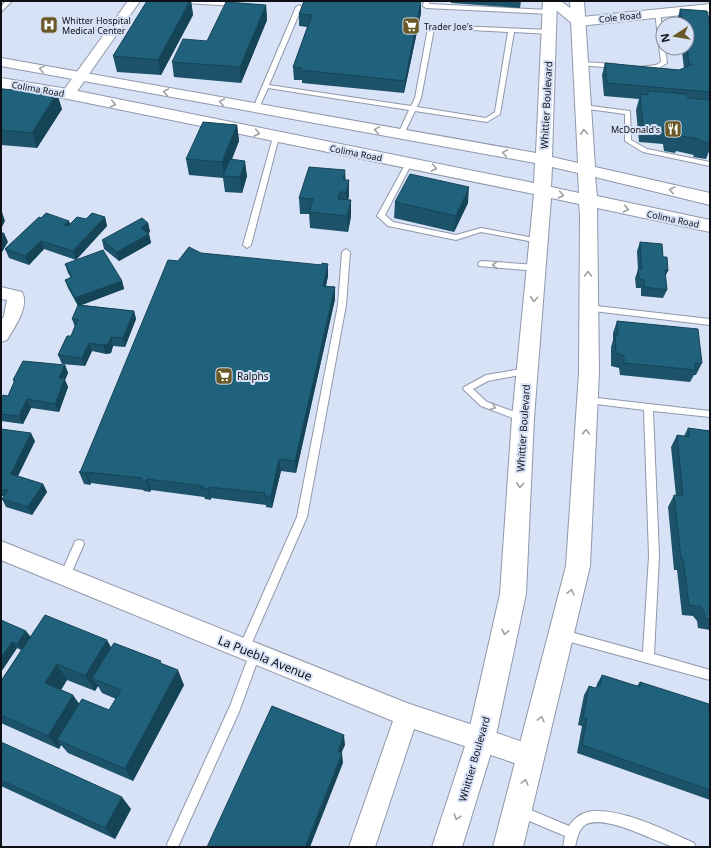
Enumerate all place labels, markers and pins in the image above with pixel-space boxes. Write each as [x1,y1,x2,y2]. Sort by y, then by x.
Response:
place label: Whitter Hospital Medical Center [62,14,131,37]
hospital icon: Whitter Hospital Medical Center [39,15,59,35]
supermarket icon: Trader Joe's [401,16,421,36]
place label: Trader Joe's [424,20,473,33]
restaurant icon: McDonald's [663,119,683,139]
place label: McDonald's [611,123,660,136]
supermarket icon: Ralphs [214,366,234,386]
place label: Ralphs [237,369,269,383]

